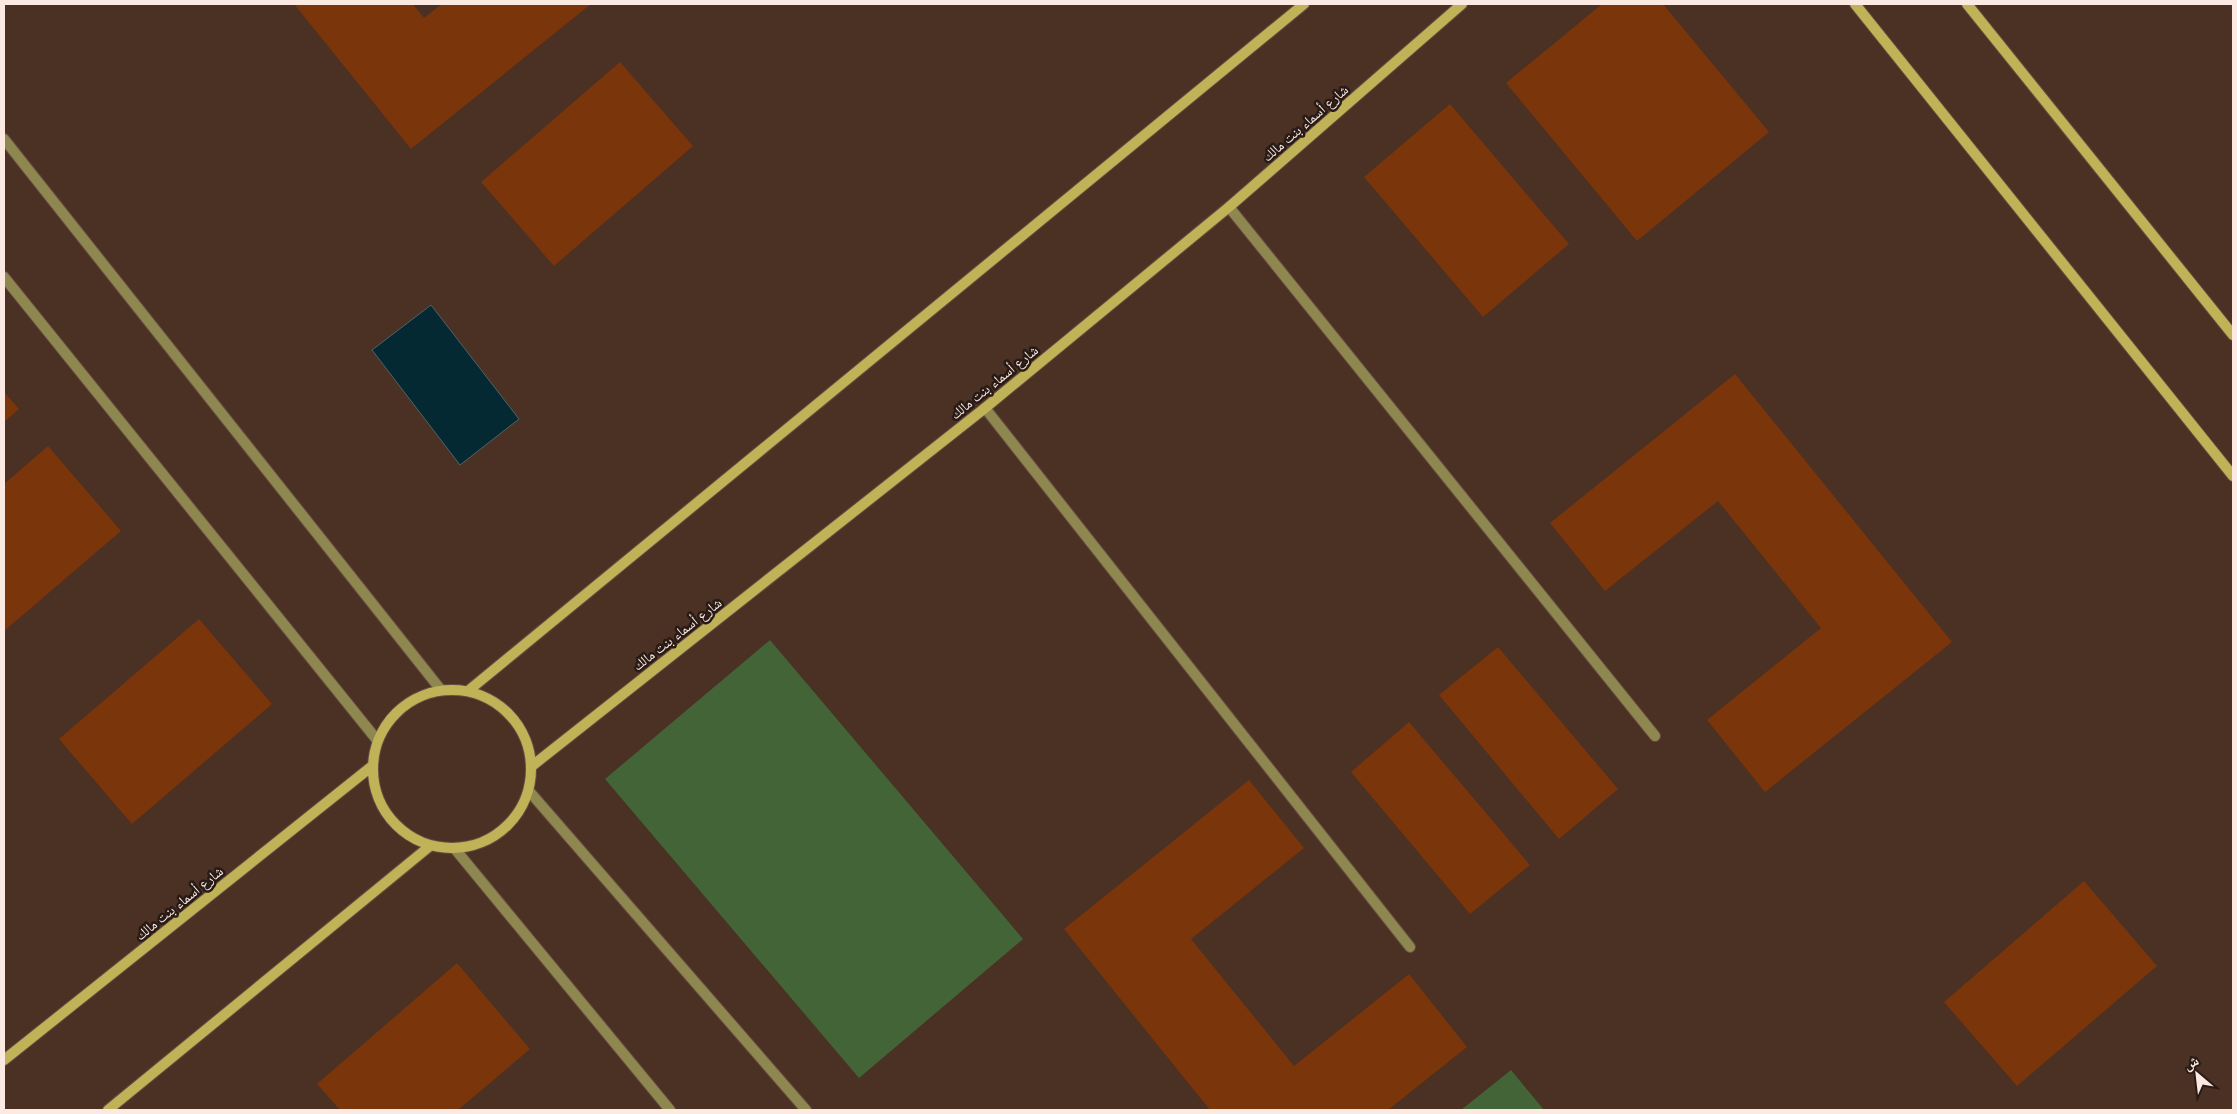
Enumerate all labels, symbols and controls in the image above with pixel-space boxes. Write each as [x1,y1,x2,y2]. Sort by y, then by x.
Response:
street label: شارع أسماء بنت مالك [1258,81,1352,166]
street label: شارع أسماء بنت مالك [946,341,1042,424]
street label: شارع أسماء بنت مالك [629,594,726,675]
street label: شارع أسماء بنت مالك [131,862,227,945]
north arrow [2172,1049,2222,1099]
text: ش [2180,1051,2202,1074]

